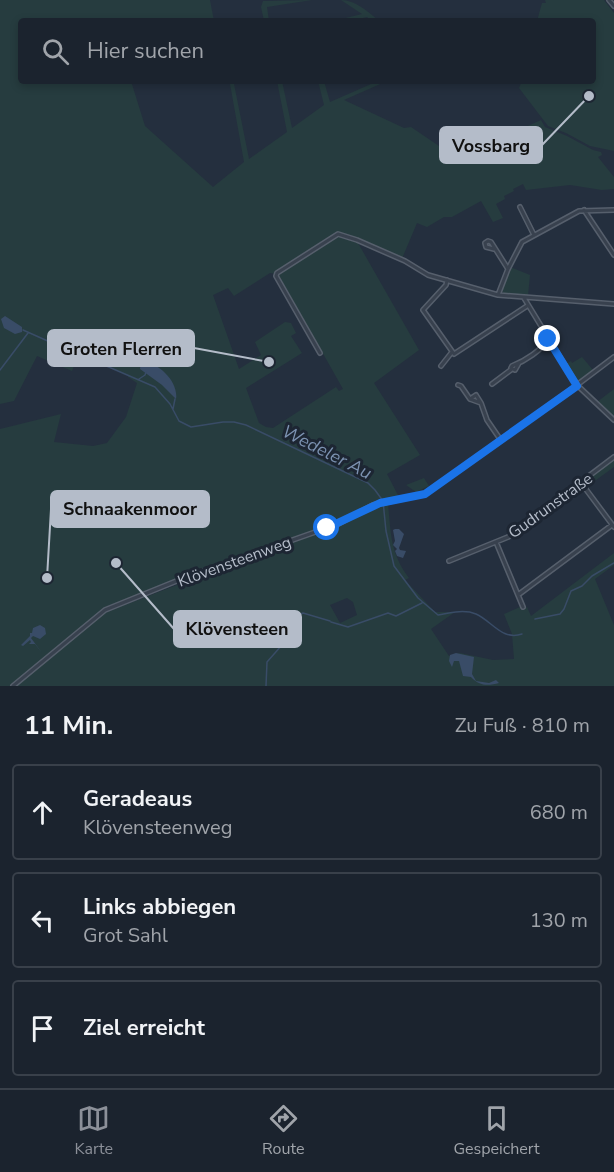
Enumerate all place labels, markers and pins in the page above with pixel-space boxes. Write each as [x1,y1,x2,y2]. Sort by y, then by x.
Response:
callout: Vossbarg [440,127,542,163]
callout: Groten Flerren [48,330,194,366]
callout: Schnaakenmoor [51,491,209,527]
callout: Klövensteen [174,611,301,647]

